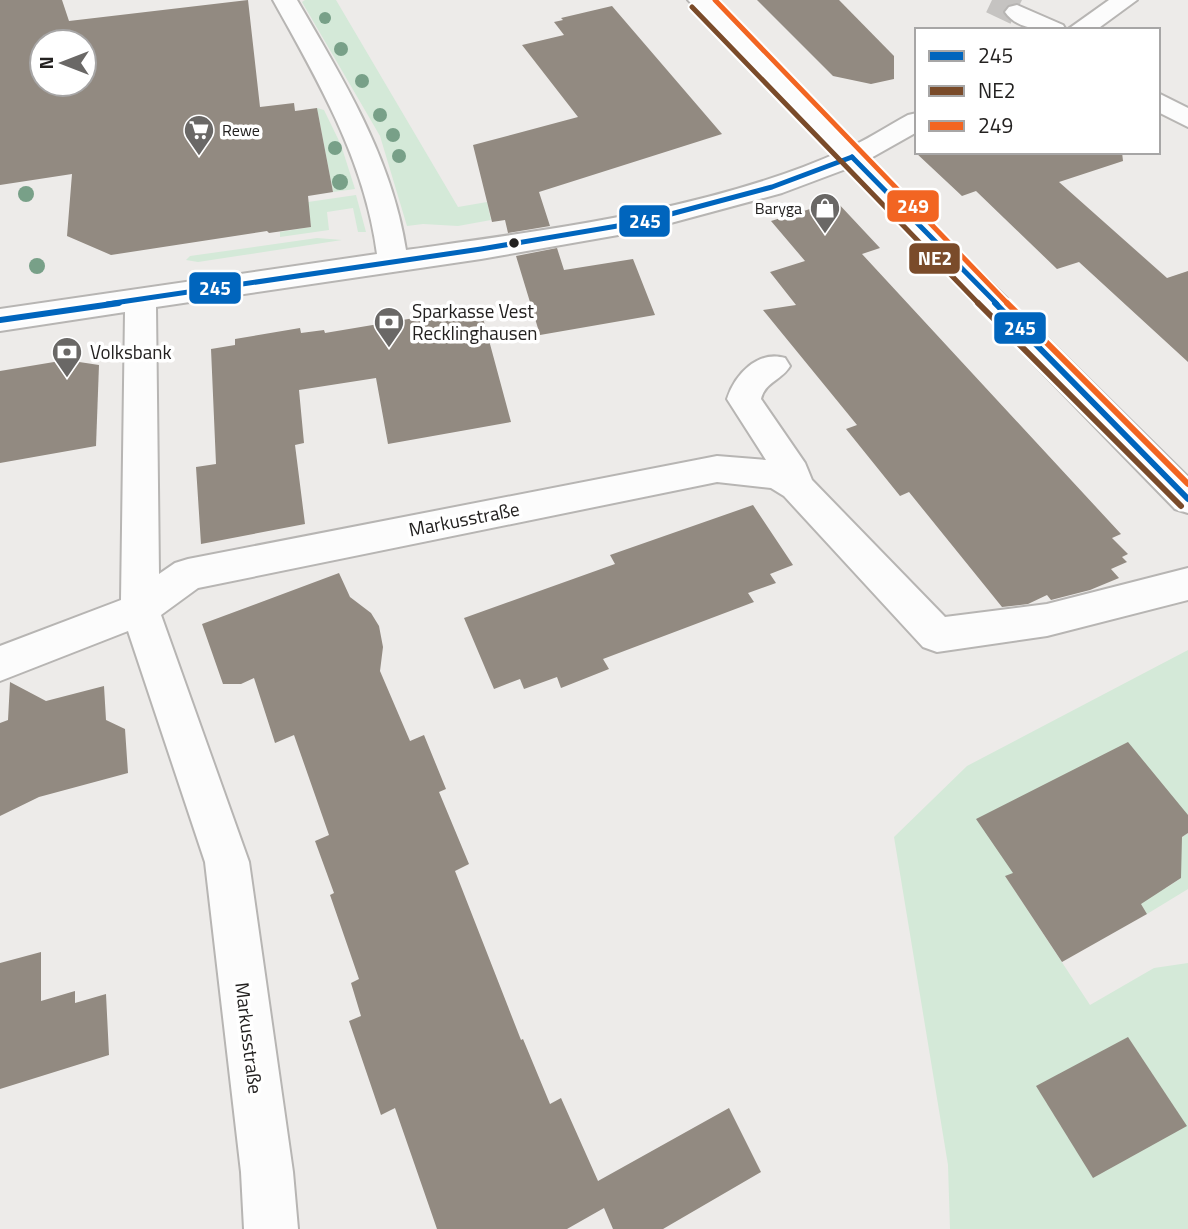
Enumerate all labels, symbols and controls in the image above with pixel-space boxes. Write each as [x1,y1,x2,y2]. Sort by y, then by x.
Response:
north arrow [28,28,98,98]
legend [915,28,1160,154]
text: 245 [978,39,1013,71]
text: N [31,56,60,70]
text: NE2 [978,74,1016,106]
text: 249 [978,109,1013,141]
supermarket icon: Rewe [182,113,216,157]
place label: Rewe [222,118,260,142]
line badge: 249 [886,189,940,223]
shop icon: Baryga [808,191,842,235]
text: 249 [897,191,929,220]
place label: Baryga [755,196,802,220]
line badge: 245 [618,204,671,238]
text: 245 [629,206,661,235]
unlabelled marker [507,236,521,250]
line badge: NE2 [908,242,961,275]
text: NE2 [918,243,952,272]
line badge: 245 [188,271,242,305]
text: 245 [199,273,231,302]
place label: Sparkasse Vest Recklinghausen [412,296,537,347]
bank icon: Sparkasse Vest Recklinghausen [372,305,406,349]
line badge: 245 [993,311,1047,345]
text: 245 [1004,313,1036,342]
bank icon: Volksbank [50,335,84,379]
place label: Volksbank [90,337,172,366]
street label: Markusstraße [406,494,522,543]
street label: Markusstraße [228,980,271,1095]

